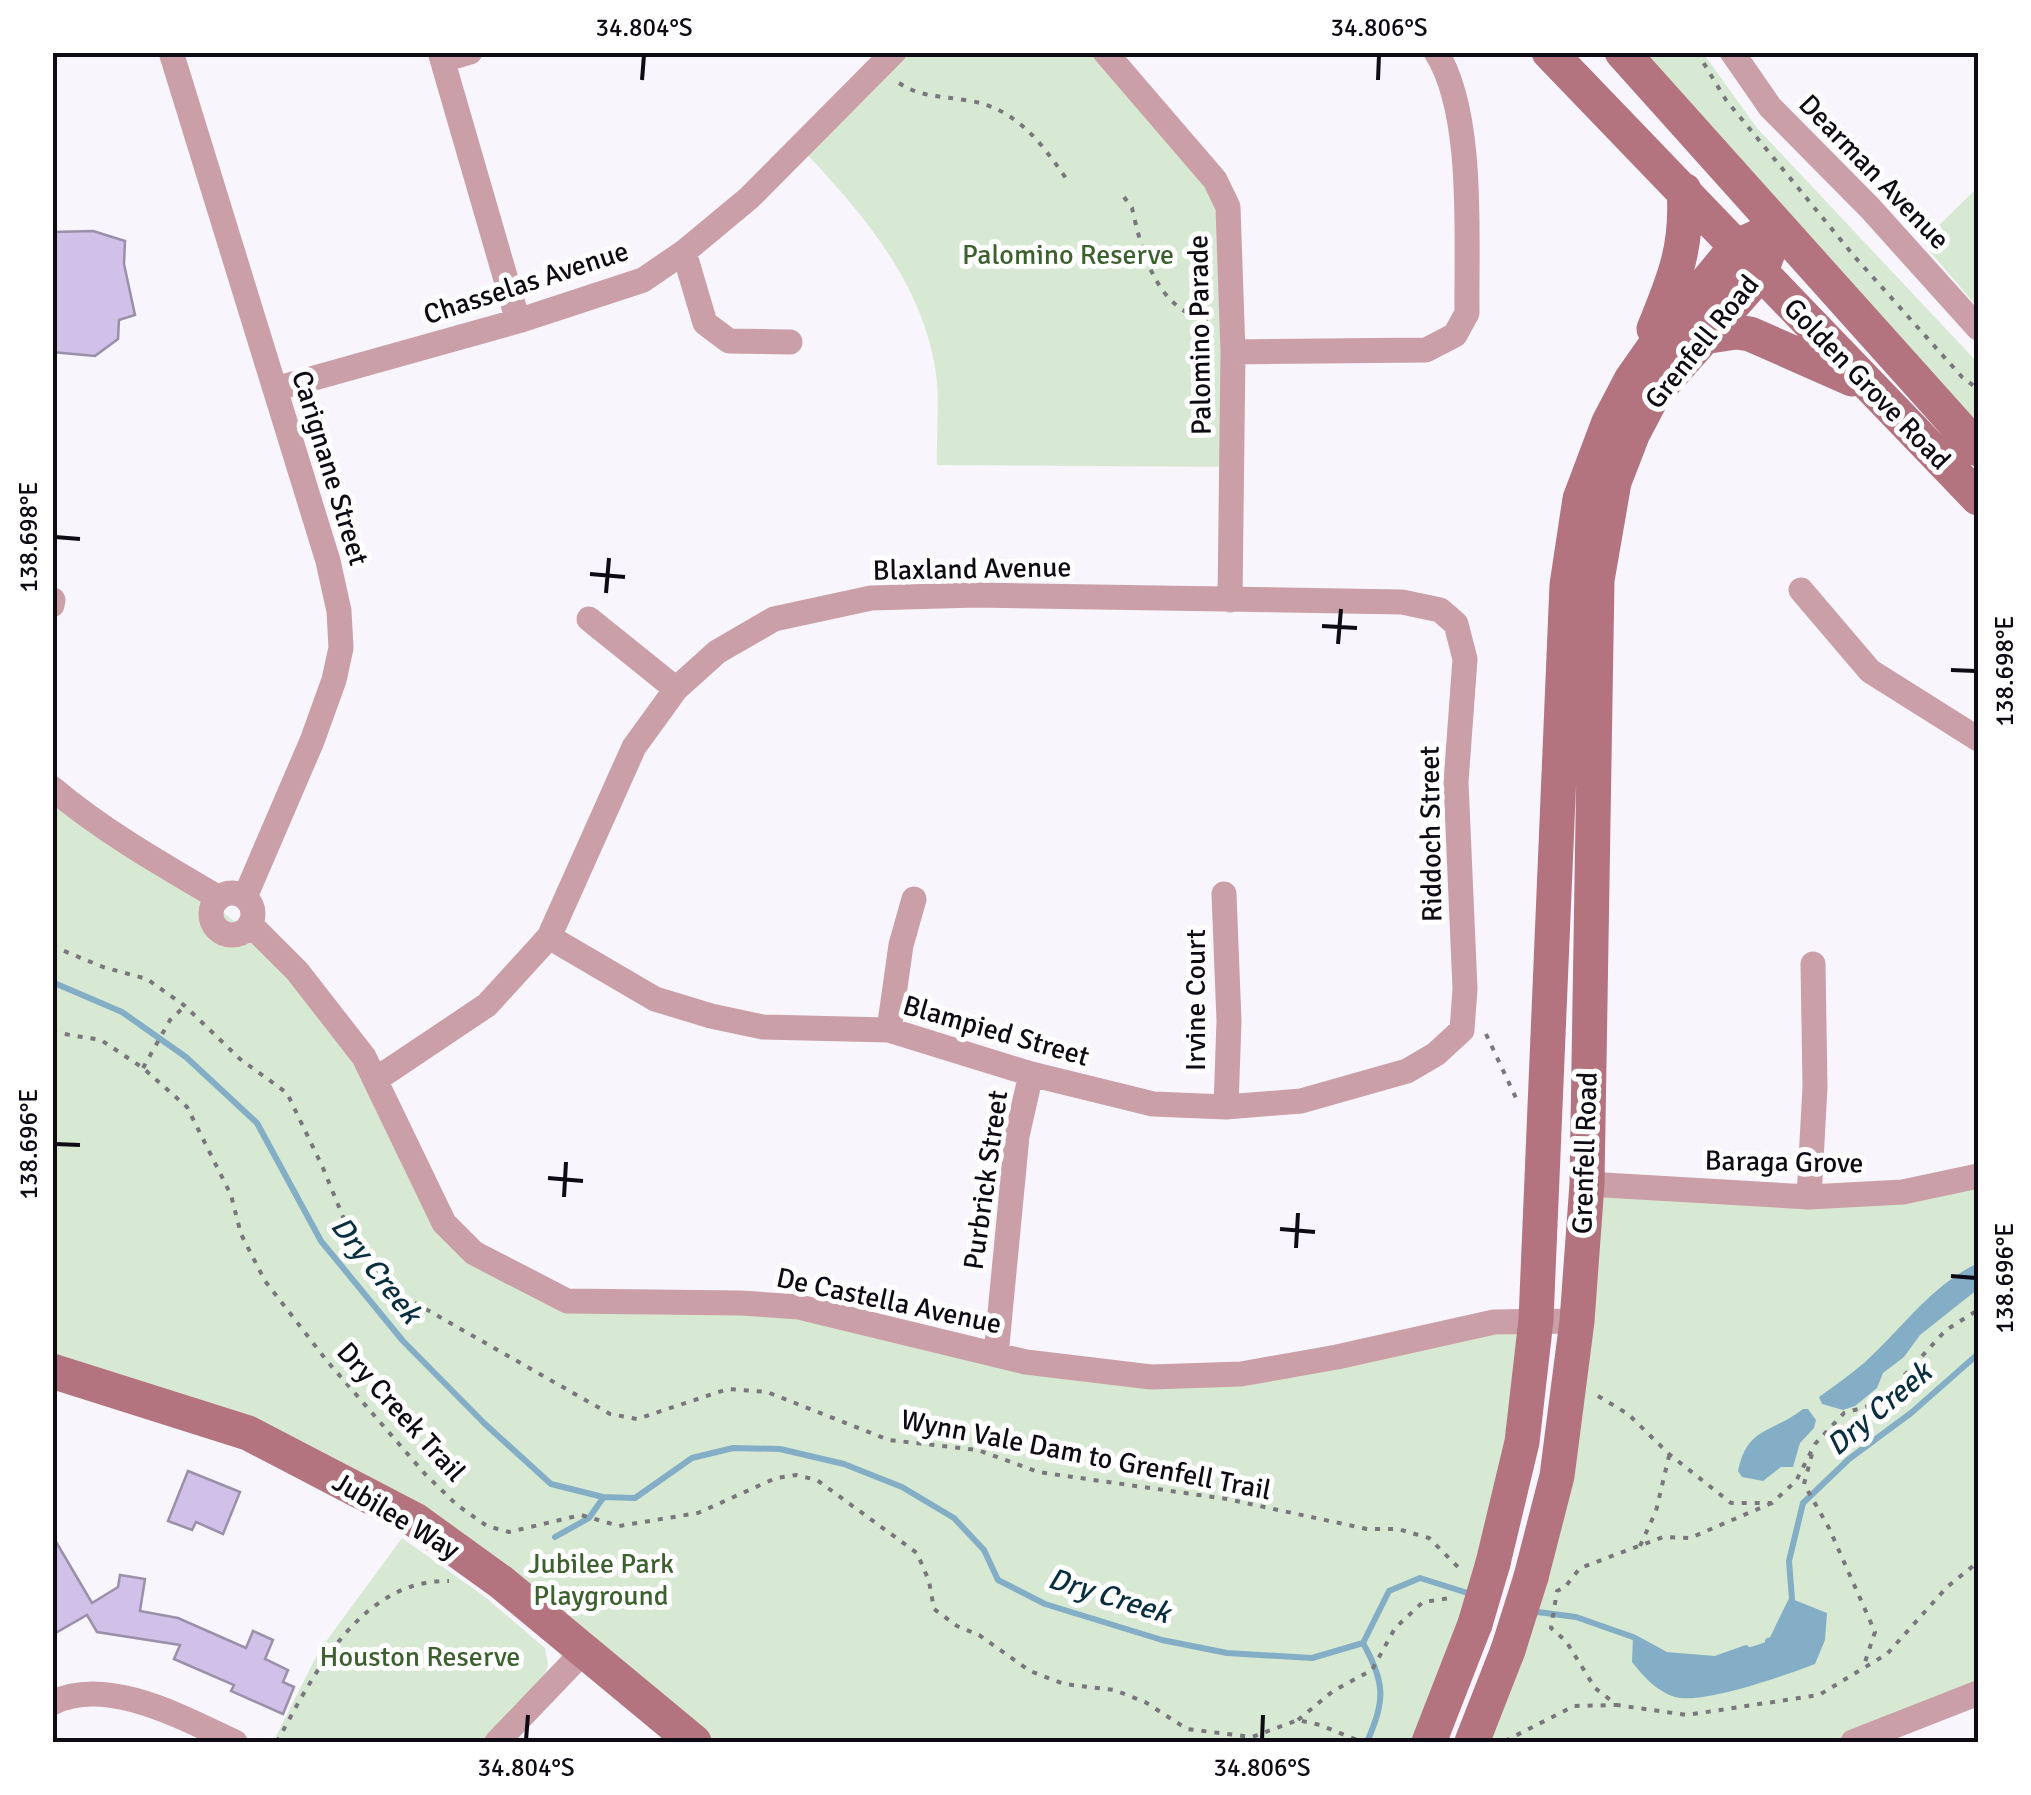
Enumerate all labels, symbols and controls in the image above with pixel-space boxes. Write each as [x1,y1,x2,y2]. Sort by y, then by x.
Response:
text: 34.804°S [595,12,693,43]
text: 34.806°S [1330,12,1428,43]
street label: Dearman Avenue [1792,87,1956,257]
street label: Chasselas Avenue [419,234,633,332]
street label: Palomino Parade [1181,235,1219,435]
park label: Palomino Reserve [962,238,1174,272]
street label: Grenfell Road [1638,268,1766,416]
street label: Golden Grove Road [1776,291,1958,477]
street label: Carignane Street [284,366,376,570]
text: 138.698°E [13,482,44,593]
street label: Blaxland Avenue [872,550,1072,588]
text: 138.698°E [1989,616,2020,727]
street label: Riddoch Street [1412,745,1450,922]
street label: Irvine Court [1179,929,1213,1071]
street label: Blampied Street [899,988,1093,1074]
street label: Grenfell Road [1565,1071,1605,1235]
street label: Purbrick Street [957,1088,1015,1272]
text: 138.696°E [13,1089,44,1200]
street label: Baraga Grove [1704,1144,1864,1180]
water label: Dry Creek [323,1209,431,1333]
text: 138.696°E [1989,1223,2020,1334]
street label: De Castella Avenue [773,1261,1005,1341]
street label: Dry Creek Trail [329,1335,473,1489]
water label: Dry Creek [1819,1353,1941,1464]
street label: Wynn Vale Dam to Grenfell Trail [898,1402,1274,1508]
street label: Jubilee Way [326,1465,466,1567]
park label: Jubilee Park Playground [528,1547,674,1613]
water label: Dry Creek [1044,1560,1177,1633]
park label: Houston Reserve [320,1640,520,1674]
text: 34.804°S [477,1752,575,1783]
text: 34.806°S [1213,1752,1311,1783]

